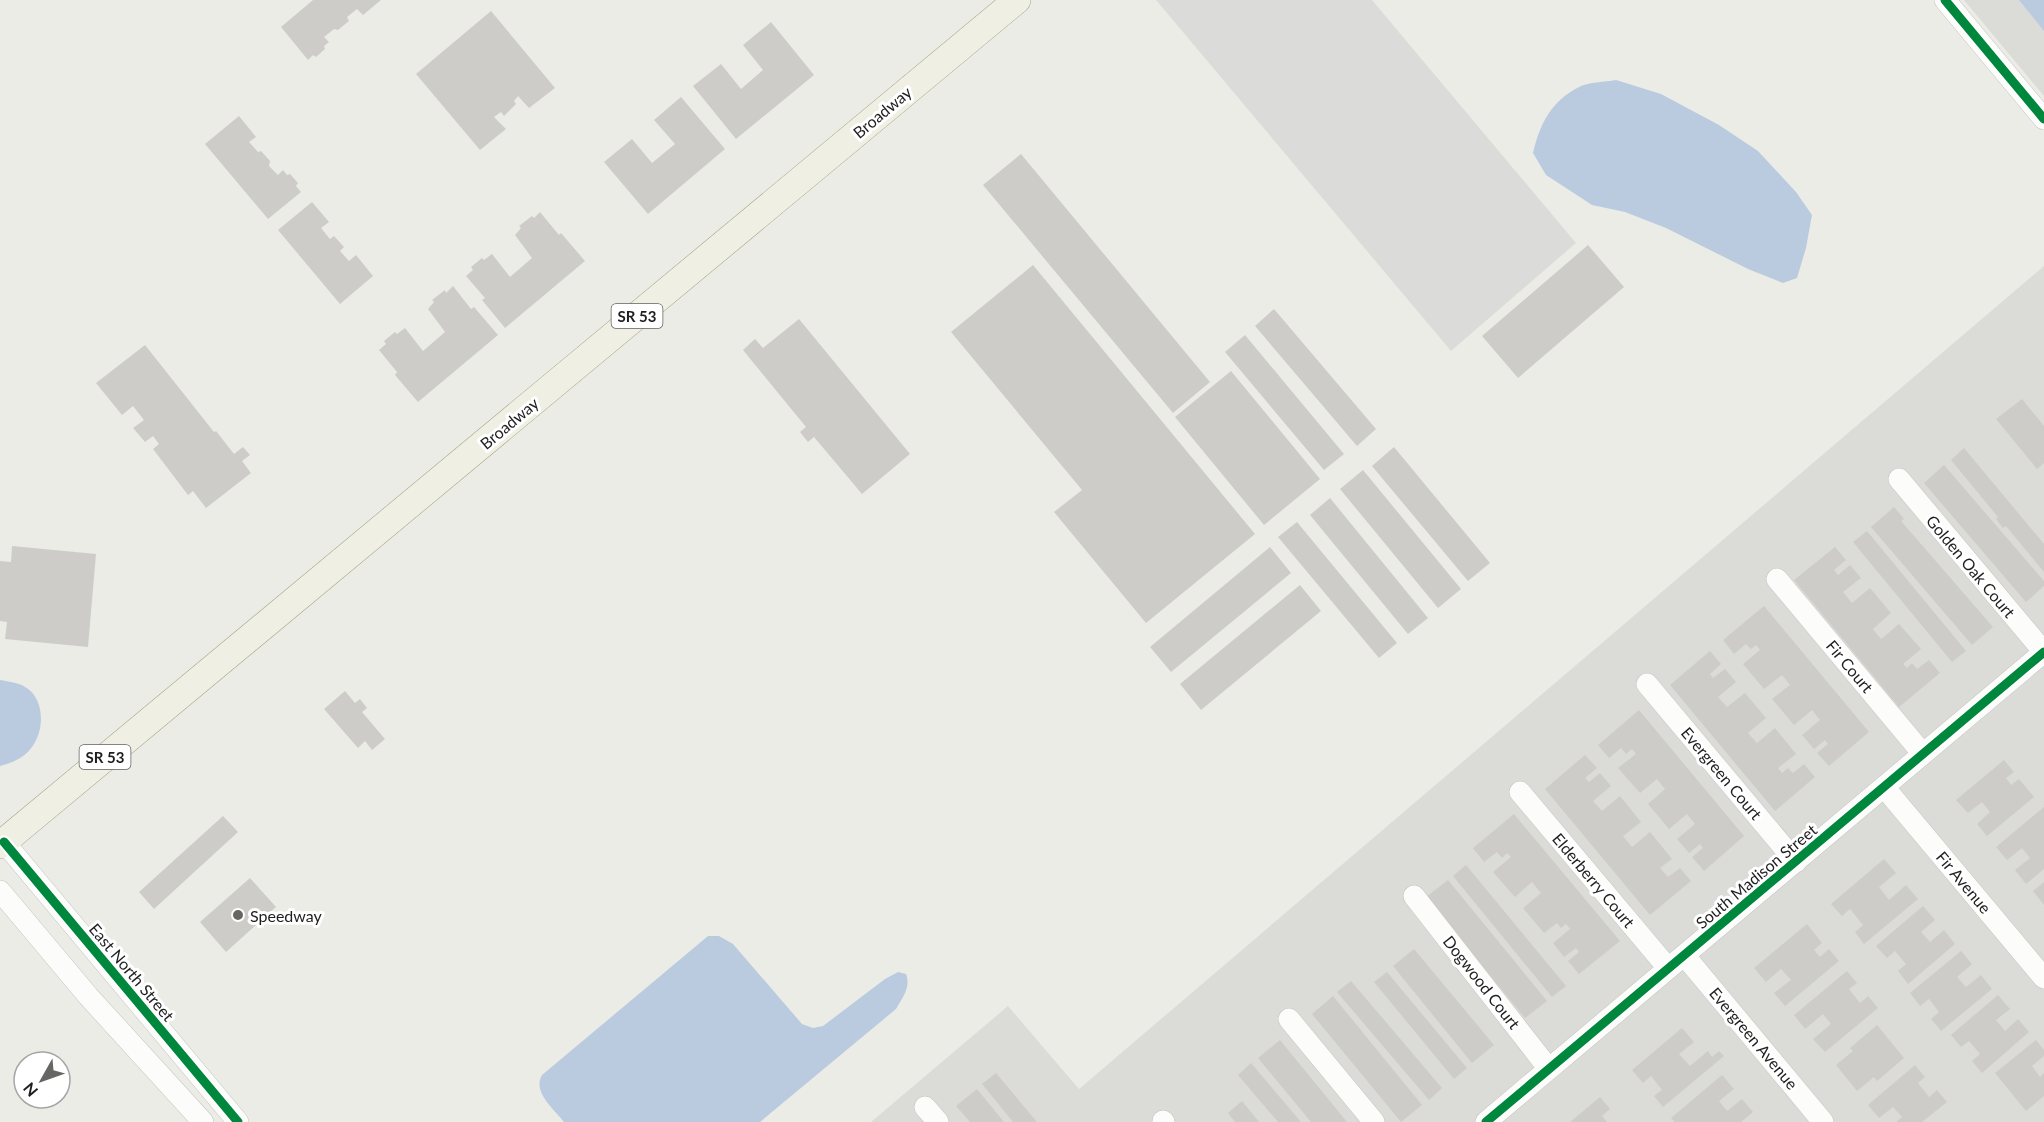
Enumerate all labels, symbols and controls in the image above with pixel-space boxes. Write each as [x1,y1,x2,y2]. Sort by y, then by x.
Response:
street label: Broadway [849,82,916,142]
road number: SR 53 [612,304,662,328]
street label: Broadway [476,393,543,453]
street label: Golden Oak Court [1923,511,2019,621]
street label: Fir Court [1823,636,1878,696]
street label: Evergreen Court [1678,723,1766,823]
road number: SR 53 [80,745,130,769]
street label: South Madison Street [1692,820,1820,932]
street label: Elderberry Court [1549,829,1639,931]
street label: Fir Avenue [1933,847,1995,917]
place label: Speedway [250,906,323,925]
marker: Speedway [231,908,245,922]
street label: East North Street [86,919,179,1025]
street label: Dogwood Court [1440,932,1524,1033]
street label: Evergreen Avenue [1706,983,1802,1093]
north arrow [12,1050,72,1110]
text: N [19,1079,41,1101]

